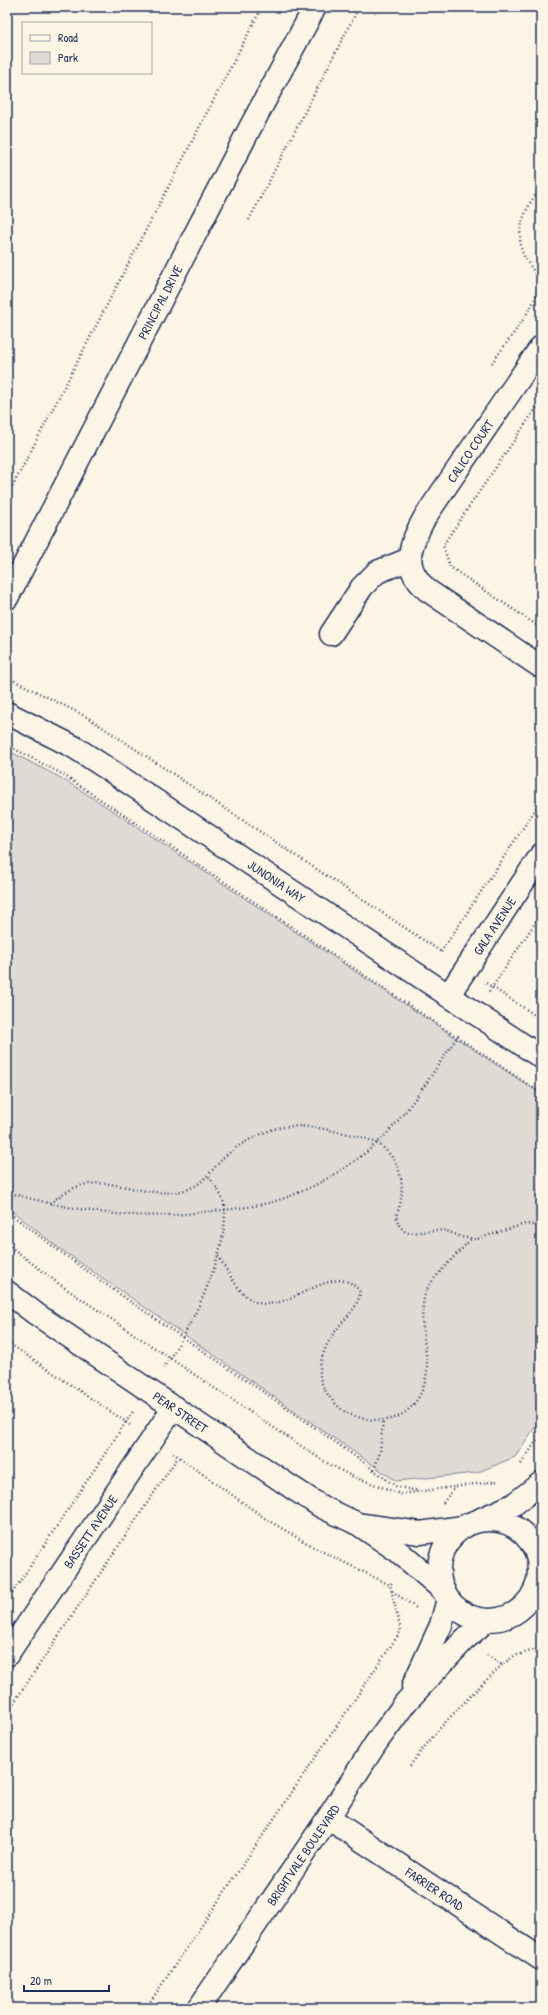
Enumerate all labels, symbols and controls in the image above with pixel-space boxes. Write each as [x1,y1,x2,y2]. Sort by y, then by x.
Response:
legend [22,22,152,74]
text: Road [58,29,78,46]
text: Park [58,49,78,66]
street label: PRINCIPAL DRIVE [133,262,187,342]
street label: CALICO COURT [442,415,498,486]
street label: JUNONIA WAY [244,855,309,907]
street label: GALA AVENUE [469,893,520,958]
street label: PEAR STREET [149,1387,212,1438]
street label: BASSETT AVENUE [59,1491,122,1572]
street label: BRIGHTVALE BOULEVARD [262,1800,344,1909]
street label: FARRIER ROAD [401,1862,468,1915]
scale bar [24,1967,109,1993]
text: 20 m [30,1972,52,1989]

